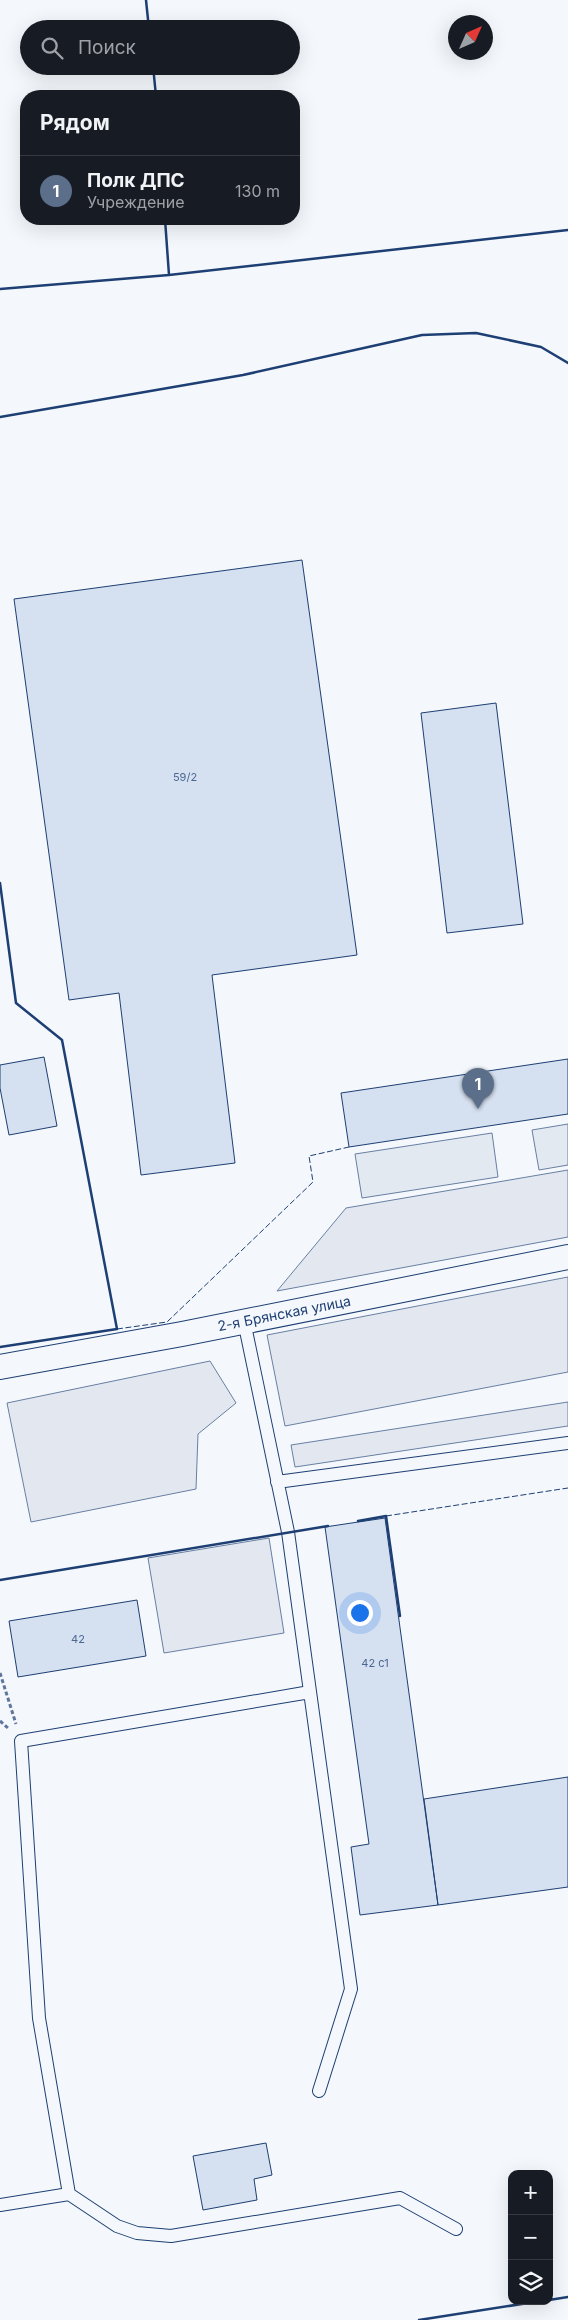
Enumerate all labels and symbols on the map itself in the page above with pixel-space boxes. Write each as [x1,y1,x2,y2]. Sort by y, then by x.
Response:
north arrow [448,15,493,60]
house number: 59/2 [173,770,197,784]
pin: 1 [462,1068,494,1109]
street label: 2-я Брянская улица [216,1292,352,1334]
your location [347,1600,373,1626]
house number: 42 [71,1632,85,1646]
house number: 42 с1 [361,1656,389,1670]

